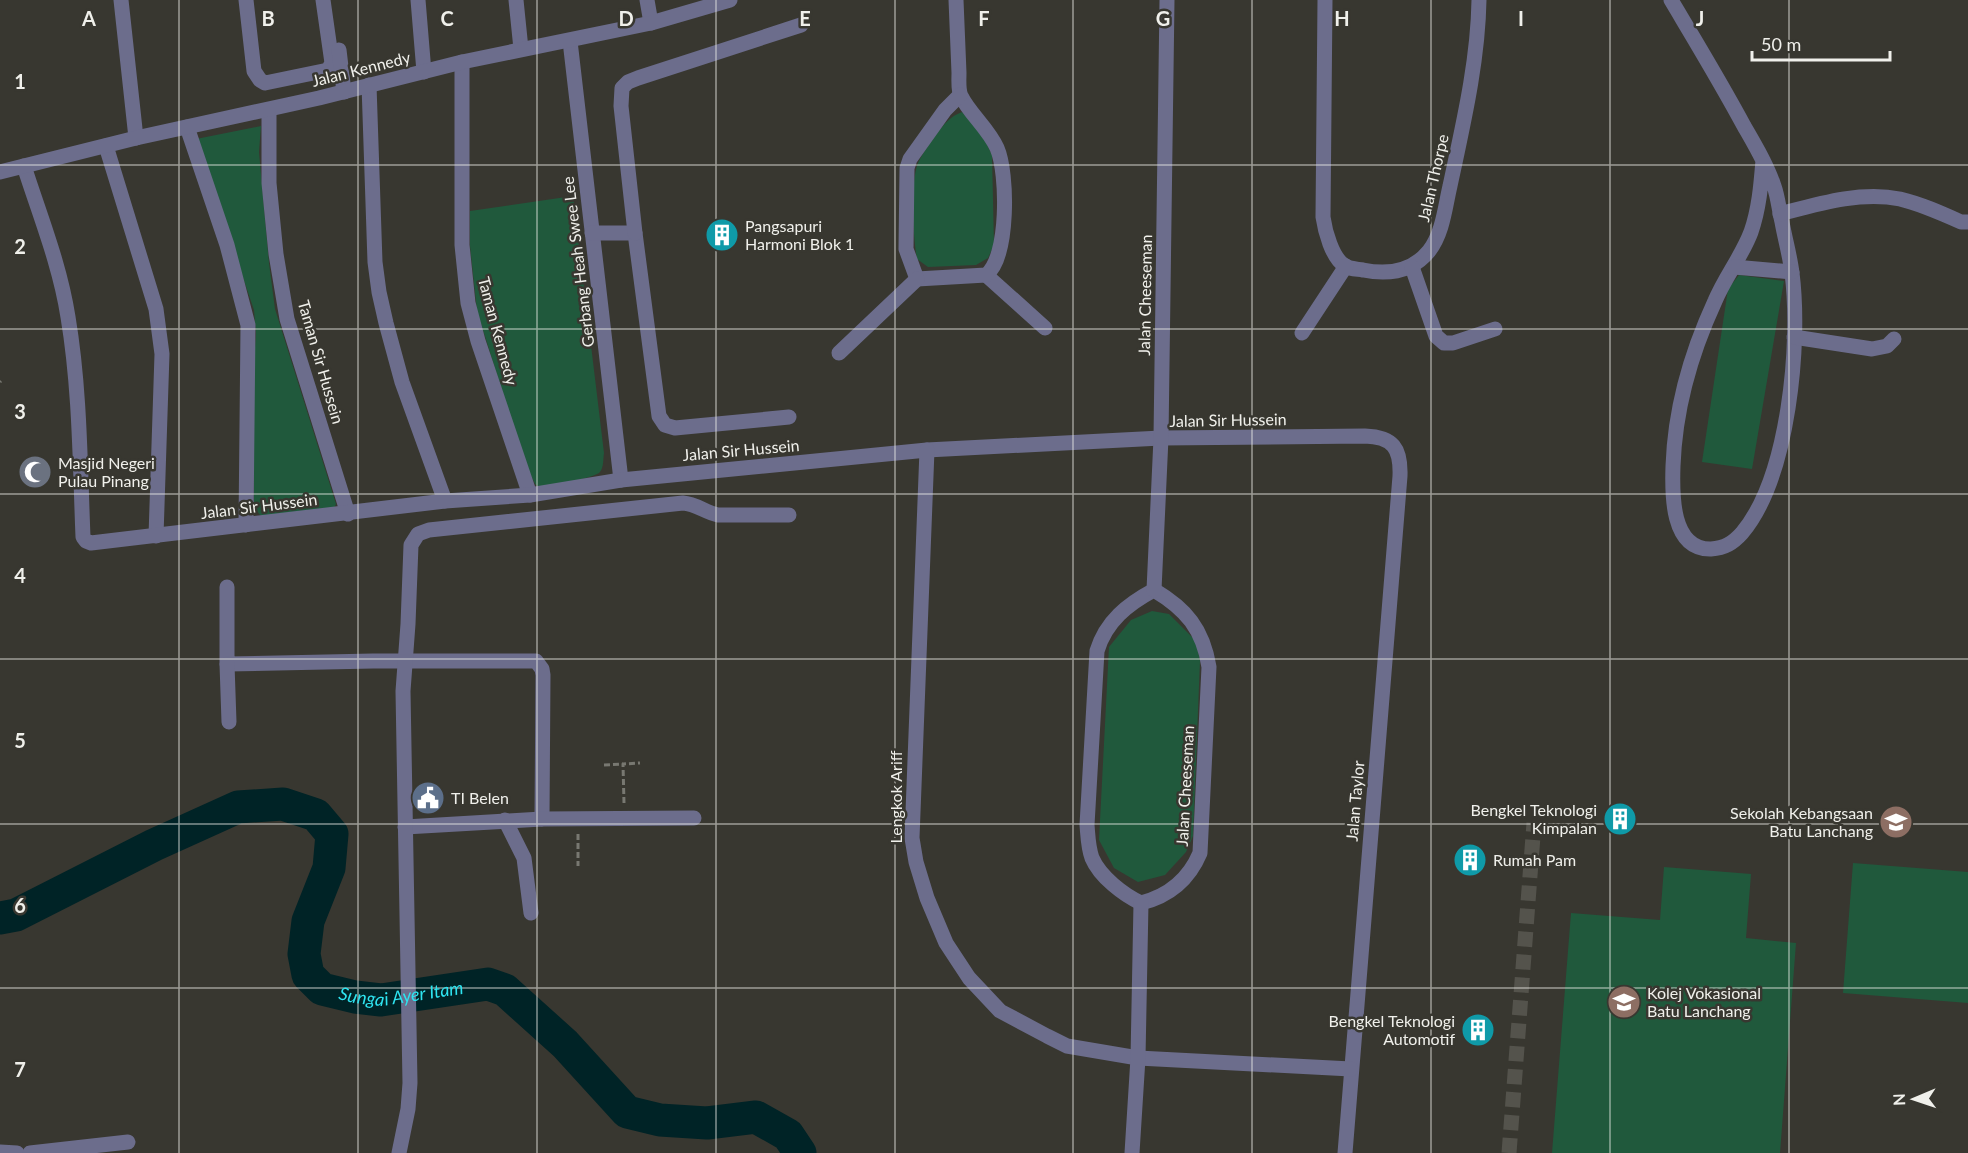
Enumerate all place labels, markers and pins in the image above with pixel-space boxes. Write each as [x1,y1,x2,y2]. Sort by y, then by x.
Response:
place label: Pangsapuri Harmoni Blok 1 [745,216,854,253]
building icon: Pangsapuri Harmoni Blok 1 [704,217,740,253]
place label: Masjid Negeri Pulau Pinang [58,453,155,490]
mosque icon: Masjid Negeri Pulau Pinang [17,454,53,490]
public building icon: TI Belen [410,780,446,816]
place label: TI Belen [451,788,509,807]
place label: Bengkel Teknologi Kimpalan [1471,800,1597,837]
building icon: Bengkel Teknologi Kimpalan [1602,801,1638,837]
place label: Sekolah Kebangsaan Batu Lanchang [1730,803,1873,840]
school or university icon: Sekolah Kebangsaan Batu Lanchang [1878,804,1914,840]
building icon: Rumah Pam [1452,842,1488,878]
place label: Rumah Pam [1493,850,1576,869]
place label: Kolej Vokasional Batu Lanchang [1647,983,1761,1020]
school or university icon: Kolej Vokasional Batu Lanchang [1606,984,1642,1020]
place label: Bengkel Teknologi Automotif [1329,1011,1455,1048]
building icon: Bengkel Teknologi Automotif [1460,1012,1496,1048]

